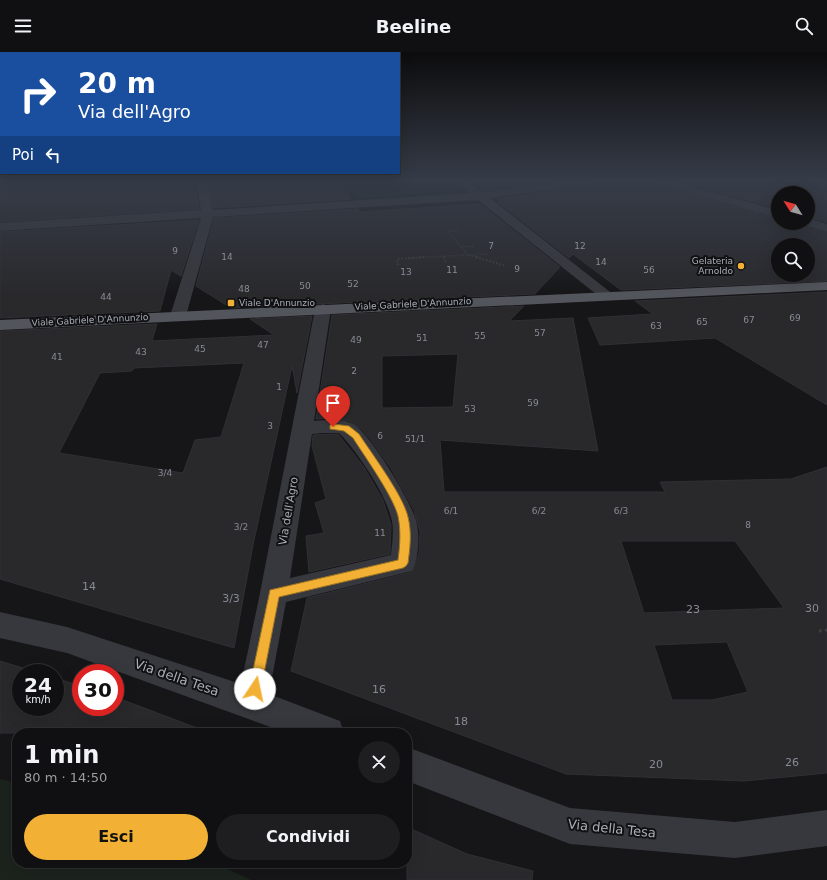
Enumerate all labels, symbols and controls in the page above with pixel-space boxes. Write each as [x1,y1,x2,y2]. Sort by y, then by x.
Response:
icon: menu [12,15,34,37]
icon: search [793,15,815,37]
text: Beeline [376,16,451,37]
text: 20 m [78,67,156,100]
icon: right [12,68,64,120]
text: Via dell'Agro [78,101,191,122]
icon: left [42,144,64,166]
text: Poi [12,146,34,164]
north arrow [771,186,815,230]
map controls [771,186,815,282]
button: search [771,238,815,282]
house number: 7 [488,241,494,251]
house number: 12 [574,241,586,251]
house number: 9 [172,246,178,256]
house number: 14 [221,252,233,262]
place label: Gelateria Arnoldo [692,256,733,276]
house number: 14 [595,257,607,267]
marker: Gelateria Arnoldo [736,261,746,271]
house number: 9 [514,264,520,274]
house number: 11 [446,265,458,275]
house number: 56 [643,265,655,275]
house number: 13 [400,267,412,277]
house number: 52 [347,279,359,289]
house number: 50 [299,281,311,291]
house number: 48 [238,284,250,294]
house number: 44 [100,292,112,302]
street label: Viale Gabriele D'Annunzio [354,296,472,312]
marker: Viale D'Annunzio [226,298,236,308]
place label: Viale D'Annunzio [239,298,315,308]
street label: Viale Gabriele D'Annunzio [31,312,149,328]
house number: 69 [789,313,801,323]
house number: 67 [743,315,755,325]
house number: 65 [696,317,708,327]
house number: 63 [650,321,662,331]
house number: 57 [534,328,546,338]
house number: 55 [474,331,486,341]
house number: 51 [416,333,428,343]
house number: 49 [350,335,362,345]
house number: 47 [257,340,269,350]
house number: 45 [194,344,206,354]
house number: 43 [135,347,147,357]
house number: 41 [51,352,63,362]
house number: 2 [351,366,357,376]
house number: 1 [276,382,282,392]
pin [316,386,350,427]
icon: arrive [322,392,344,414]
house number: 59 [527,398,539,408]
house number: 53 [464,404,476,414]
house number: 3 [267,421,273,431]
house number: 6 [377,431,383,441]
house number: 51/1 [405,434,425,444]
house number: 3/4 [158,468,173,478]
street label: Via dell'Agro [276,476,301,546]
house number: 6/1 [444,506,458,516]
house number: 6/2 [532,506,546,516]
house number: 6/3 [614,506,628,516]
house number: 8 [745,520,751,530]
house number: 3/2 [234,522,248,532]
house number: 11 [374,528,386,538]
house number: 14 [82,580,96,593]
house number: 3/3 [222,592,240,605]
house number: 30 [805,602,819,615]
house number: 23 [686,603,700,616]
street label: Via della Tesa [133,656,221,699]
speed limit sign: 30 [72,664,124,716]
position arrow [234,668,276,710]
text: 24 [24,673,52,697]
house number: 16 [372,683,386,696]
text: km/h [25,694,51,705]
house number: 18 [454,715,468,728]
text: 1 min [24,741,99,769]
button: close [358,741,400,783]
house number: 26 [785,756,799,769]
house number: 20 [649,758,663,771]
text: 80 m · 14:50 [24,770,107,785]
button: Esci [24,814,208,860]
button: Condividi [216,814,400,860]
street label: Via della Tesa [567,816,657,841]

